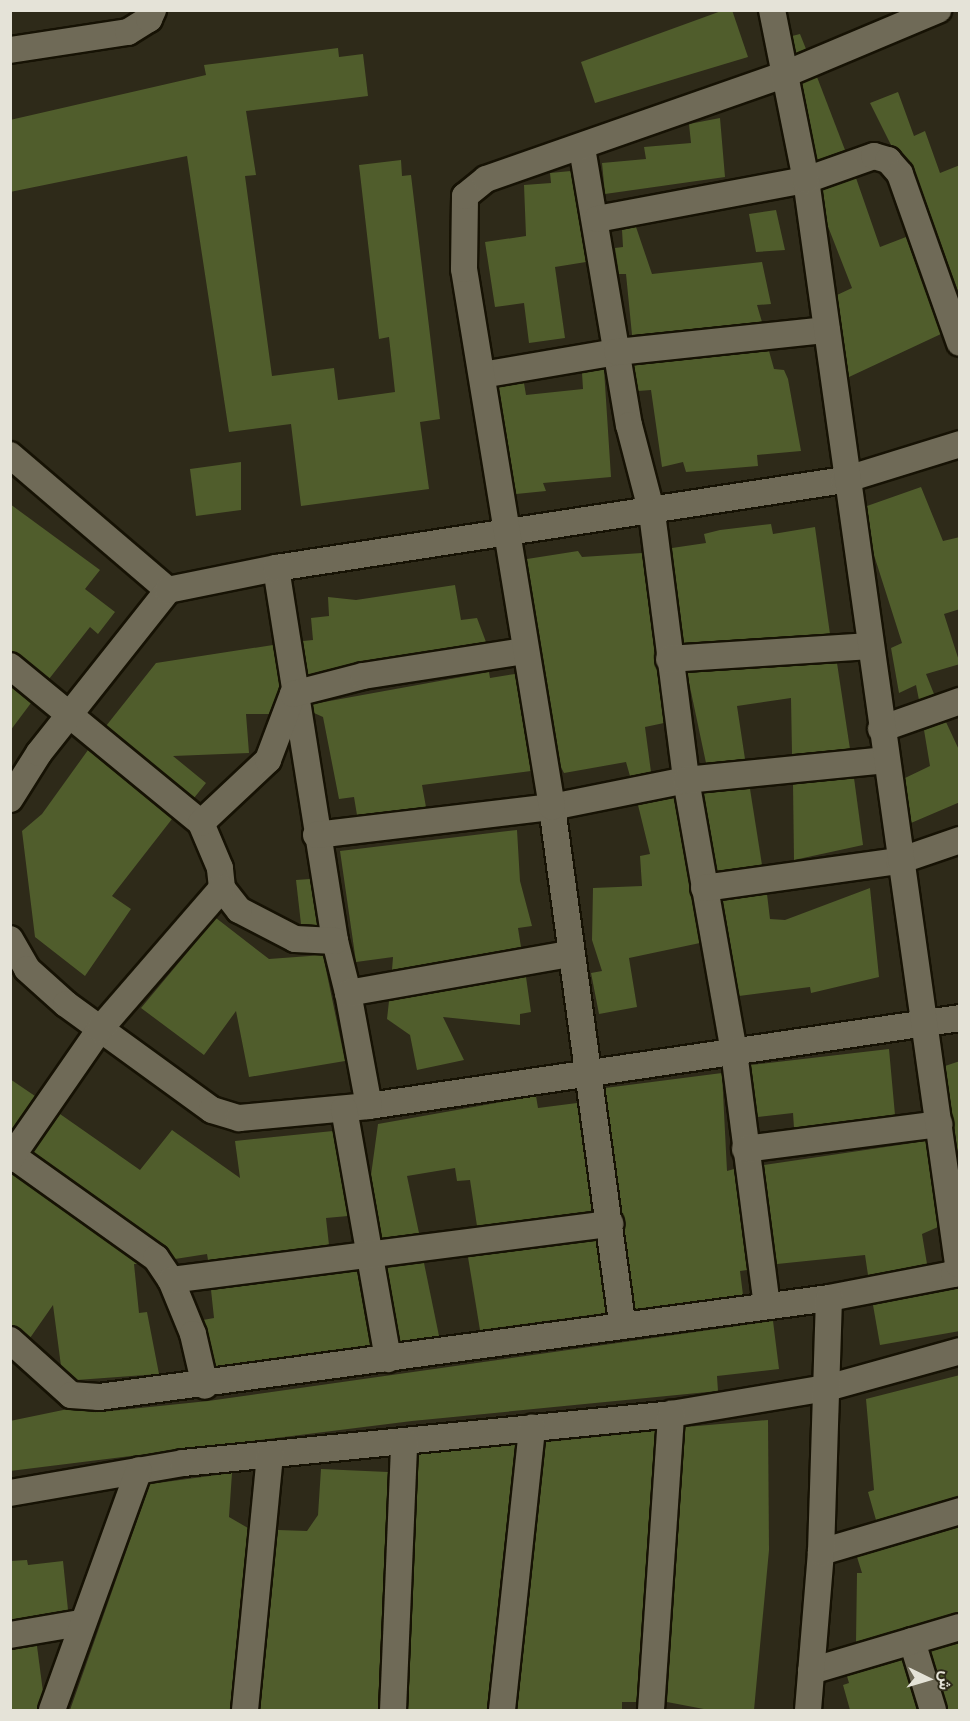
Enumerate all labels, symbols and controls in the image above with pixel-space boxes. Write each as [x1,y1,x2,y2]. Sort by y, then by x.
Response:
north arrow [898,1649,958,1709]
text: ش [936,1670,957,1691]

